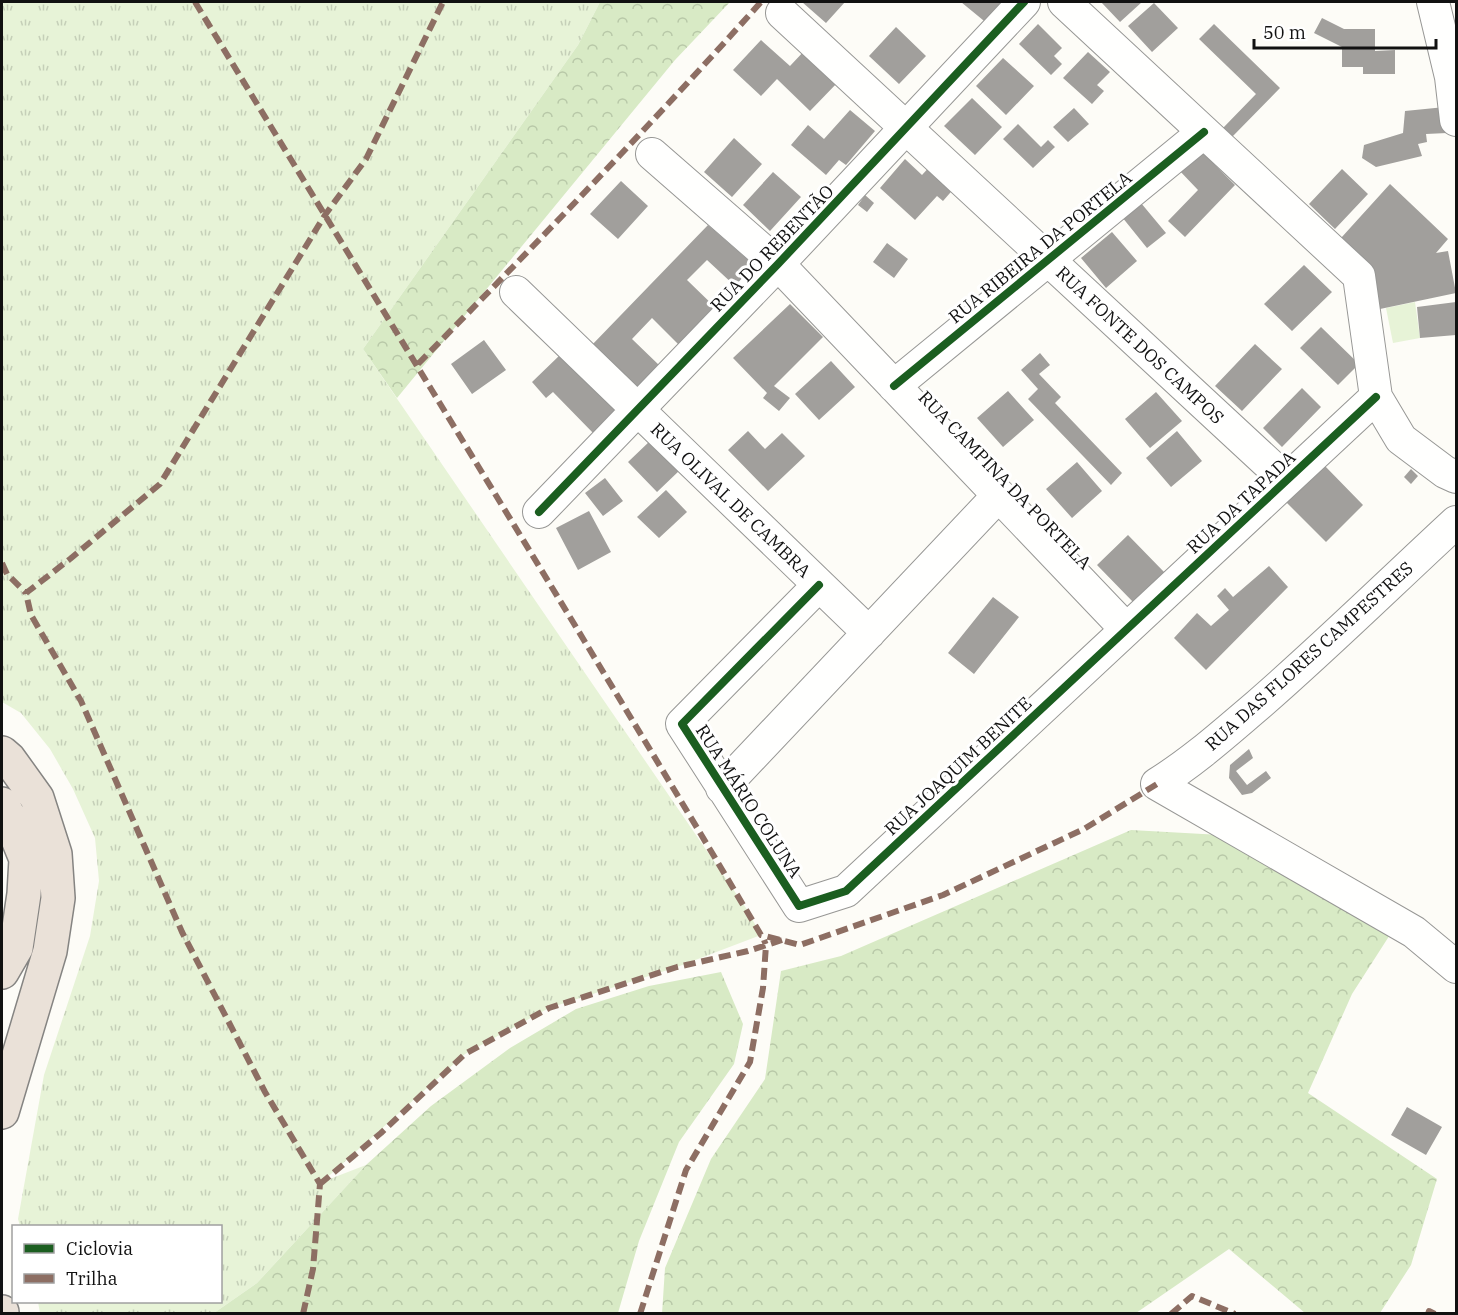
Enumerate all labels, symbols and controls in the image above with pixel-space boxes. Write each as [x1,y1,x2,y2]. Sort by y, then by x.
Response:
scale bar [1254,12,1436,50]
text: 50 m [1263,21,1306,44]
street label: RUA RIBEIRA DA PORTELA [944,166,1137,328]
street label: RUA DO REBENTÃO [705,180,839,316]
street label: RUA FONTE DOS CAMPOS [1051,261,1229,429]
street label: RUA CAMPINA DA PORTELA [914,386,1097,575]
street label: RUA OLIVAL DE CAMBRA [646,417,816,583]
street label: RUA DA TAPADA [1182,445,1301,558]
street label: RUA DAS FLORES CAMPESTRES [1200,556,1418,756]
street label: RUA JOAQUIM BENITE [880,692,1036,840]
street label: RUA MÁRIO COLUNA [691,720,808,883]
legend [12,1225,222,1303]
text: Ciclovia [66,1237,133,1260]
text: Trilha [66,1267,118,1290]

